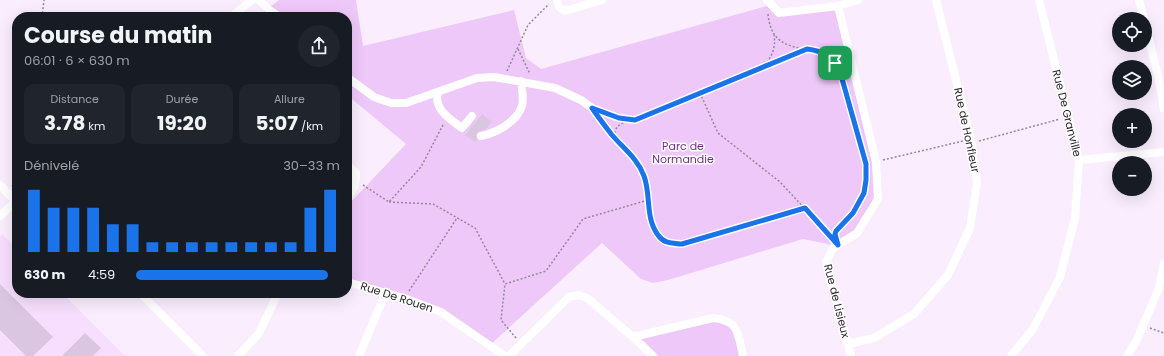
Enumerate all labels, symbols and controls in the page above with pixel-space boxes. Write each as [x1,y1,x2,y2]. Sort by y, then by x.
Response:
map controls [1112,12,1152,196]
button: locate [1112,12,1152,52]
text: Course du matin [24,20,212,51]
button: share [298,25,340,67]
pin [818,46,852,80]
text: 06:01 · 6 × 630 m [24,51,130,70]
icon: arrive [824,52,846,74]
button: layers [1112,60,1152,100]
street label: Rue De Granville [1048,68,1086,158]
street label: Rue de Honfleur [950,86,984,174]
text: Distance [51,91,99,107]
text: Durée [166,91,198,107]
text: Allure [274,91,305,107]
button: + [1112,108,1152,148]
text: 3.78 [44,109,85,137]
text: 19:20 [157,109,207,137]
text: 5:07 [256,109,298,137]
text: km [85,118,105,134]
text: /km [298,118,323,134]
park label: Parc de Normandie [652,138,714,167]
text: Dénivelé [24,156,79,175]
text: 30–33 m [283,156,340,175]
button: − [1112,156,1152,196]
street label: Rue de Lisieux [820,262,854,340]
text: 630 m [24,265,65,284]
text: 4:59 [88,265,115,284]
street label: Rue De Rouen [359,278,435,316]

